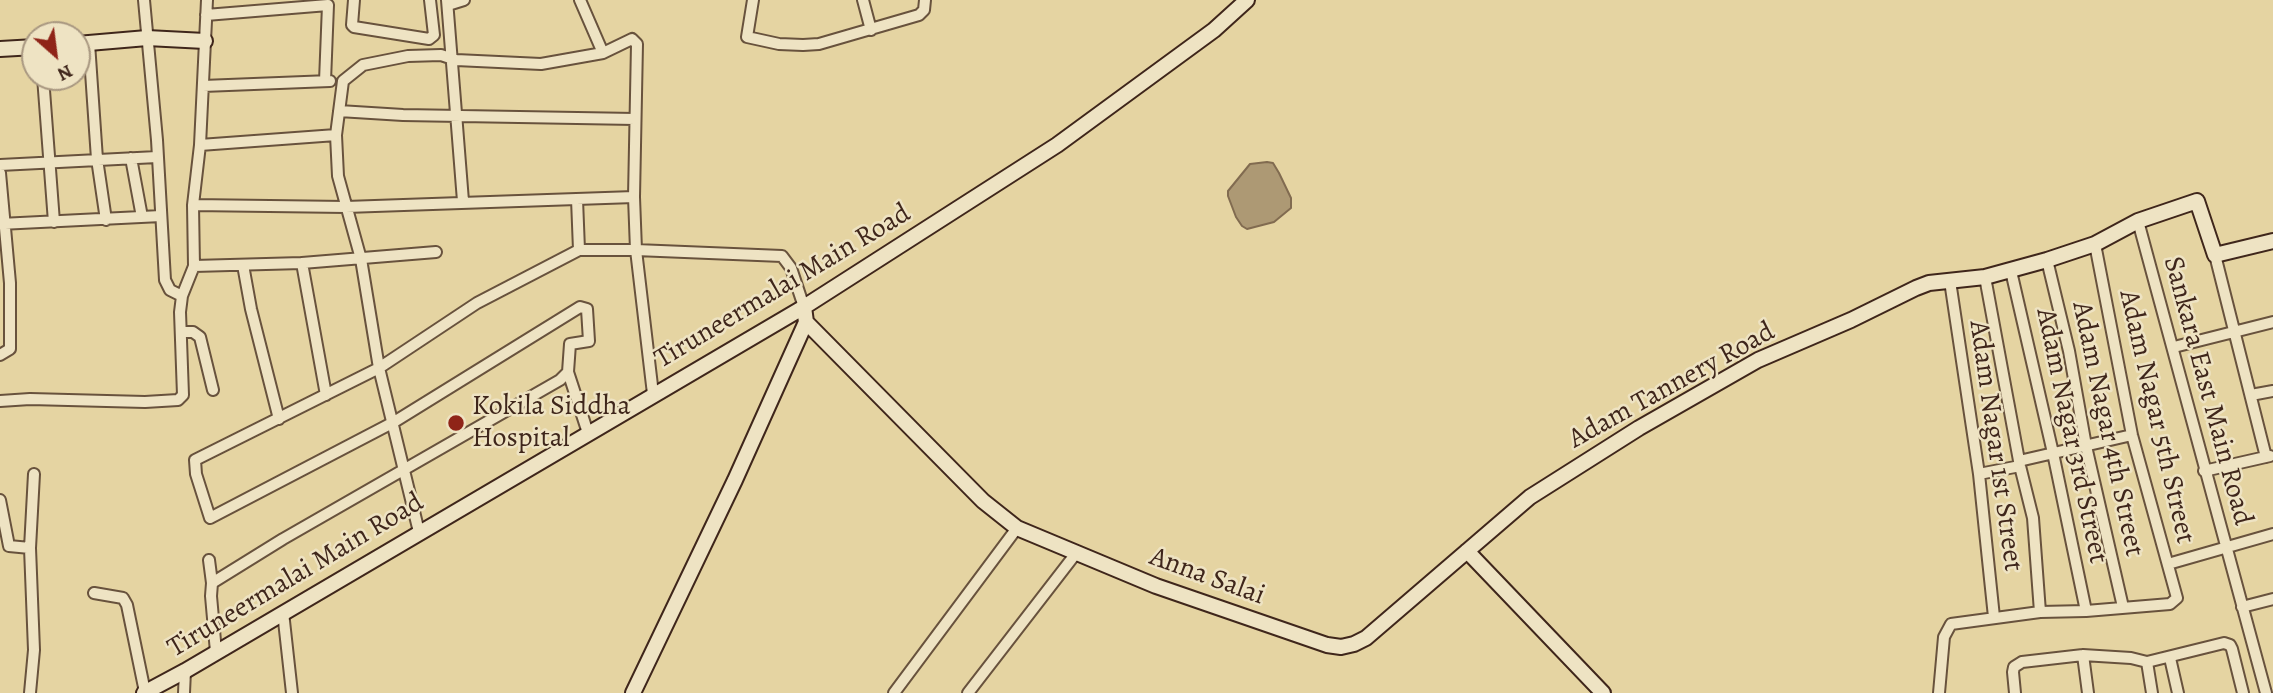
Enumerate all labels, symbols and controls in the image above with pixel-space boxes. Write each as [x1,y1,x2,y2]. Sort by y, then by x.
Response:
north arrow [21,21,91,91]
text: N [53,58,77,88]
street label: Tiruneermalai Main Road [649,197,917,377]
street label: Sankara East Main Road [2155,253,2259,529]
street label: Adam Nagar 5th Street [2110,287,2202,547]
street label: Adam Nagar 4th Street [2064,298,2150,560]
street label: Adam Nagar 3rd Street [2028,305,2114,567]
street label: Adam Tannery Road [1563,315,1781,457]
street label: Adam Nagar 1st Street [1961,318,2029,574]
place label: Kokila Siddha Hospital [472,390,630,456]
marker: Kokila Siddha Hospital [446,413,466,433]
street label: Tiruneermalai Main Road [162,486,430,666]
street label: Anna Salai [1145,541,1269,613]

